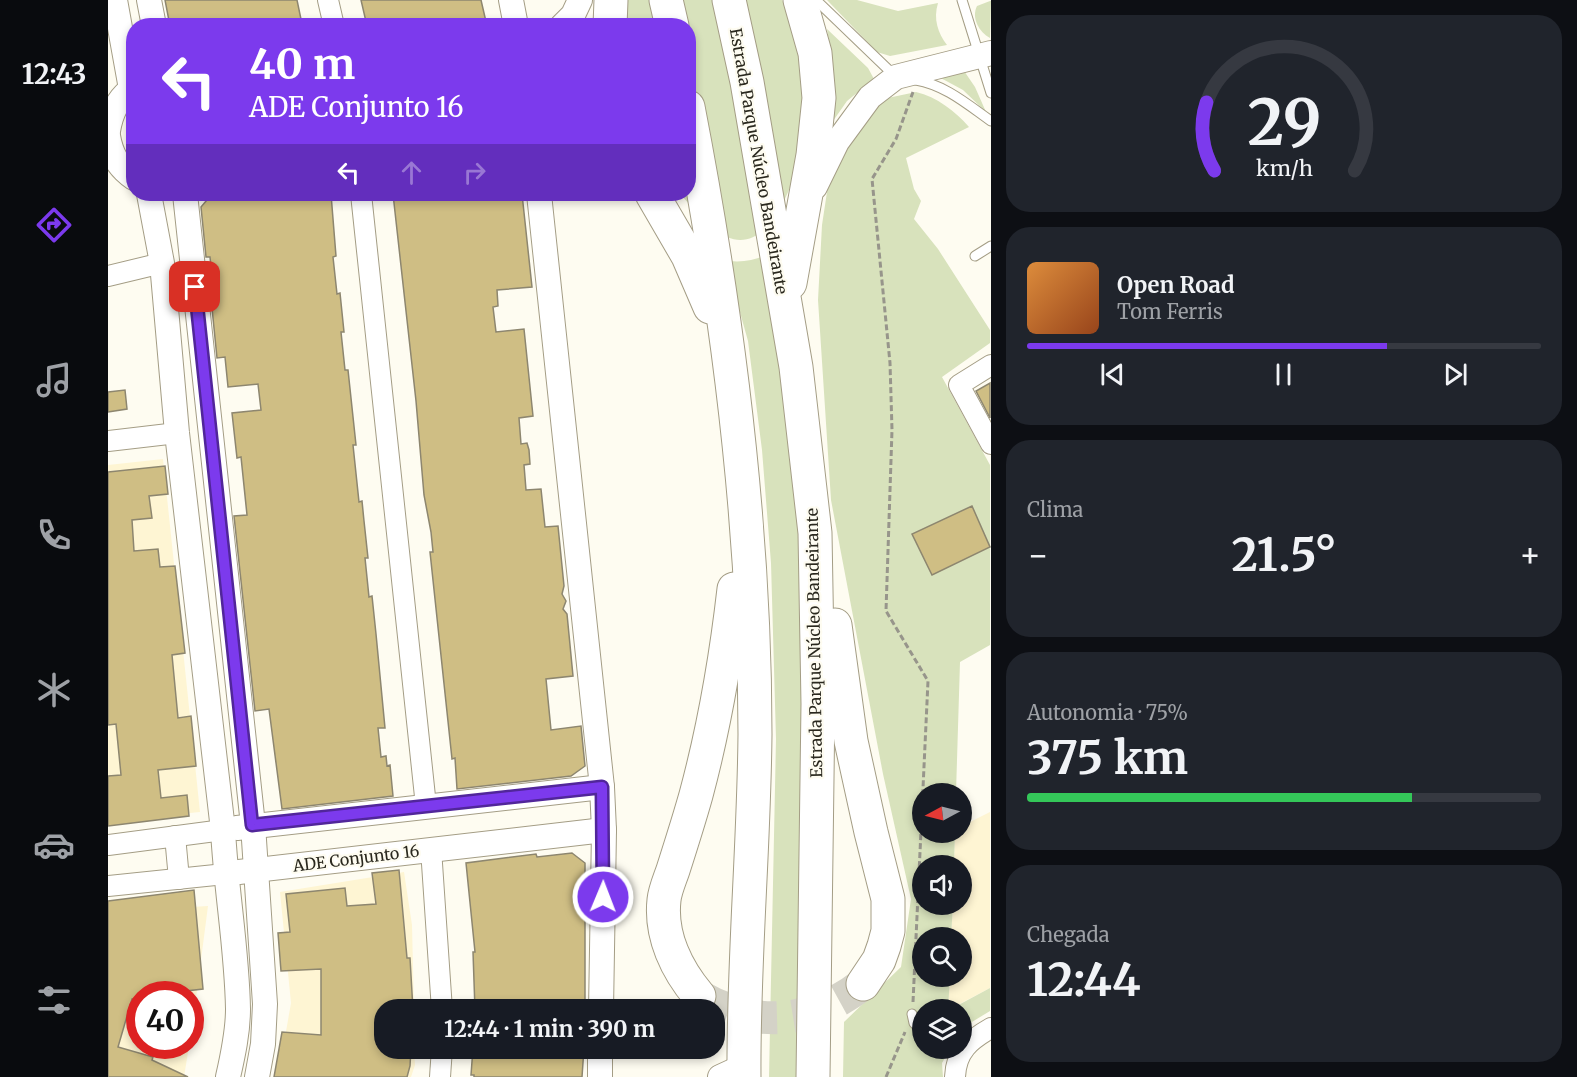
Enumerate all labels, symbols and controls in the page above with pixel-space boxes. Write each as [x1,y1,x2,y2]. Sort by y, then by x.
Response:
street label: Estrada Parque Núcleo Bandeirante [726,26,792,296]
text: 40 m [249,38,355,90]
icon: left [150,42,228,120]
text: 12:43 [22,57,86,91]
text: 29 [1247,84,1321,162]
text: ADE Conjunto 16 [249,90,463,124]
text: km/h [1256,155,1312,182]
icon: left [332,156,365,189]
icon: ahead [395,156,428,189]
icon: right [458,156,491,189]
icon: directions [33,204,75,246]
pin [169,261,220,312]
icon: arrive [178,270,211,303]
text: Open Road [1117,271,1235,299]
text: Tom Ferris [1117,299,1223,324]
icon: previous [1096,358,1129,391]
icon: pause [1267,358,1300,391]
icon: next [1439,358,1472,391]
icon: music [33,359,75,401]
text: Clima [1027,497,1083,522]
street label: Estrada Parque Núcleo Bandeirante [802,508,826,778]
icon: phone [33,514,75,556]
text: 21.5° [1232,527,1336,583]
text: − [1027,535,1049,576]
text: + [1519,535,1541,576]
icon: climate [33,669,75,711]
text: Autonomia · 75% [1027,700,1188,725]
text: 375 km [1027,730,1188,786]
north arrow [912,783,972,843]
map controls [912,783,972,1059]
icon: car [33,824,75,866]
street label: ADE Conjunto 16 [291,840,421,876]
button: sound [912,855,972,915]
position arrow [571,865,635,929]
text: Chegada [1027,922,1110,947]
button: search [912,927,972,987]
text: 12:44 [1027,952,1141,1008]
icon: filters [33,979,75,1021]
speed limit sign: 40 [126,981,204,1059]
button: layers [912,999,972,1059]
text: 12:44 · 1 min · 390 m [444,1015,655,1043]

